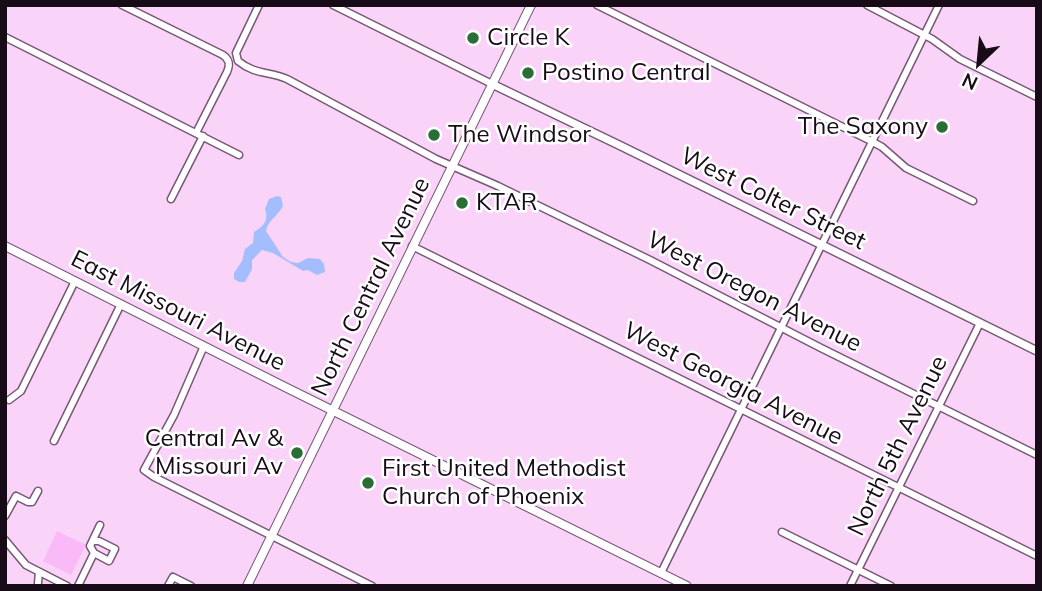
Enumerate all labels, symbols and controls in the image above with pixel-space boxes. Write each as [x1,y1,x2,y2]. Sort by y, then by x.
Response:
place label: Circle K [487,24,570,52]
north arrow [944,28,1014,98]
marker: Circle K [465,30,481,46]
place label: Postino Central [542,59,711,87]
marker: Postino Central [520,65,536,81]
text: N [958,68,982,96]
place label: The Saxony [798,113,928,141]
marker: The Saxony [934,119,950,135]
place label: The Windsor [448,121,591,149]
marker: The Windsor [426,127,442,143]
street label: West Colter Street [676,142,870,256]
street label: North Central Avenue [306,173,436,401]
place label: KTAR [476,189,537,217]
marker: KTAR [454,195,470,211]
street label: West Oregon Avenue [642,225,866,359]
street label: East Missouri Avenue [66,244,290,378]
street label: West Georgia Avenue [619,316,847,452]
street label: North 5th Avenue [842,351,954,541]
place label: Central Av & Missouri Av [145,425,283,481]
marker: Central Av & Missouri Av [289,445,305,461]
place label: First United Methodist Church of Phoenix [382,455,626,511]
marker: First United Methodist Church of Phoenix [360,475,376,491]

